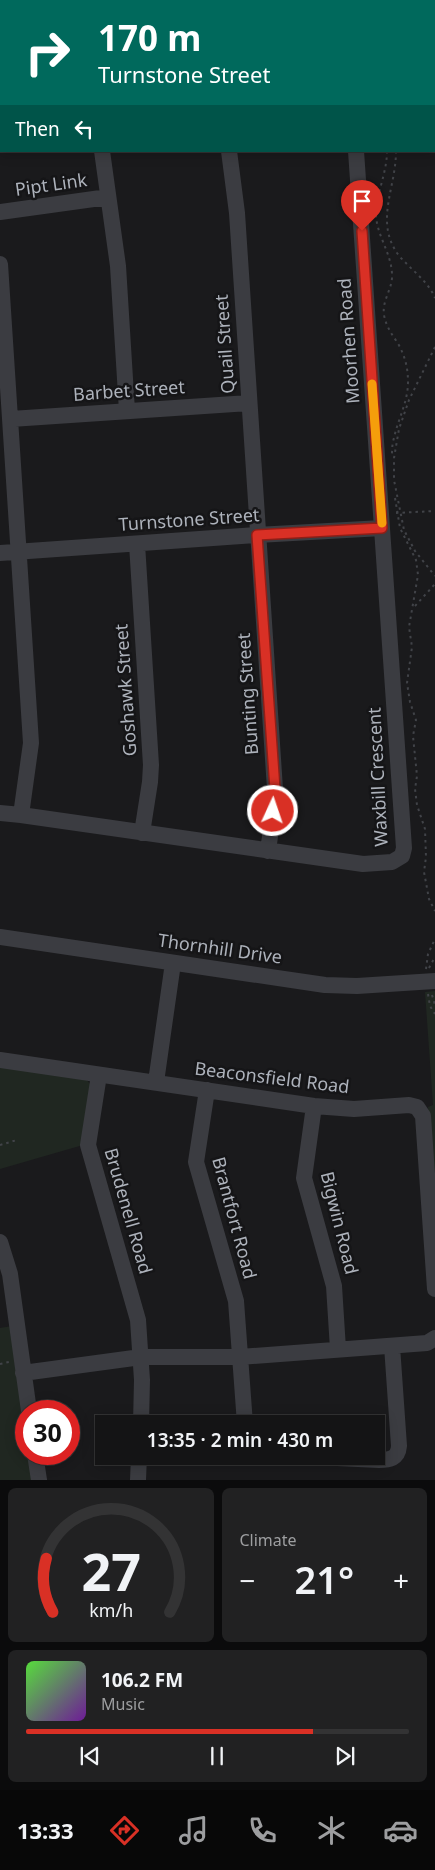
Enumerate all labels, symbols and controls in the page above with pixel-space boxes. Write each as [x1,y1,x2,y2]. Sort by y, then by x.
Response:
text: 170 m [98,14,201,61]
icon: right [15,20,80,85]
text: Turnstone Street [98,59,270,89]
icon: left [70,115,98,143]
text: Then [15,116,60,142]
street label: Pipt Link [13,167,89,201]
pin [341,180,383,231]
icon: arrive [348,187,376,215]
street label: Moorhen Road [332,277,364,405]
street label: Quail Street [209,293,239,395]
street label: Barbet Street [72,374,186,406]
street label: Turnstone Street [118,502,261,536]
street label: Goshawk Street [108,623,142,757]
street label: Bunting Street [231,632,263,756]
street label: Waxbill Crescent [361,706,393,847]
position arrow [246,784,298,836]
street label: Thornhill Drive [157,927,284,969]
street label: Beaconsfield Road [193,1056,351,1098]
street label: Brudenell Road [100,1145,158,1277]
street label: Brantfort Road [207,1154,263,1281]
street label: Bigwin Road [316,1169,364,1277]
speed limit sign: 30 [15,1400,80,1465]
text: 13:35 · 2 min · 430 m [147,1427,333,1453]
text: Climate [240,1529,297,1551]
text: 27 [81,1535,141,1606]
text: 21° [294,1553,354,1605]
text: − [240,1561,256,1599]
text: + [393,1561,409,1599]
text: km/h [89,1598,133,1622]
text: 106.2 FM [101,1667,183,1693]
text: Music [101,1693,145,1715]
icon: previous [76,1742,104,1770]
icon: pause [203,1742,231,1770]
icon: next [331,1742,359,1770]
icon: directions [107,1813,142,1848]
icon: music [176,1813,211,1848]
icon: phone [245,1813,280,1848]
icon: climate [314,1813,349,1848]
icon: car [383,1813,418,1848]
text: 13:33 [17,1815,73,1845]

